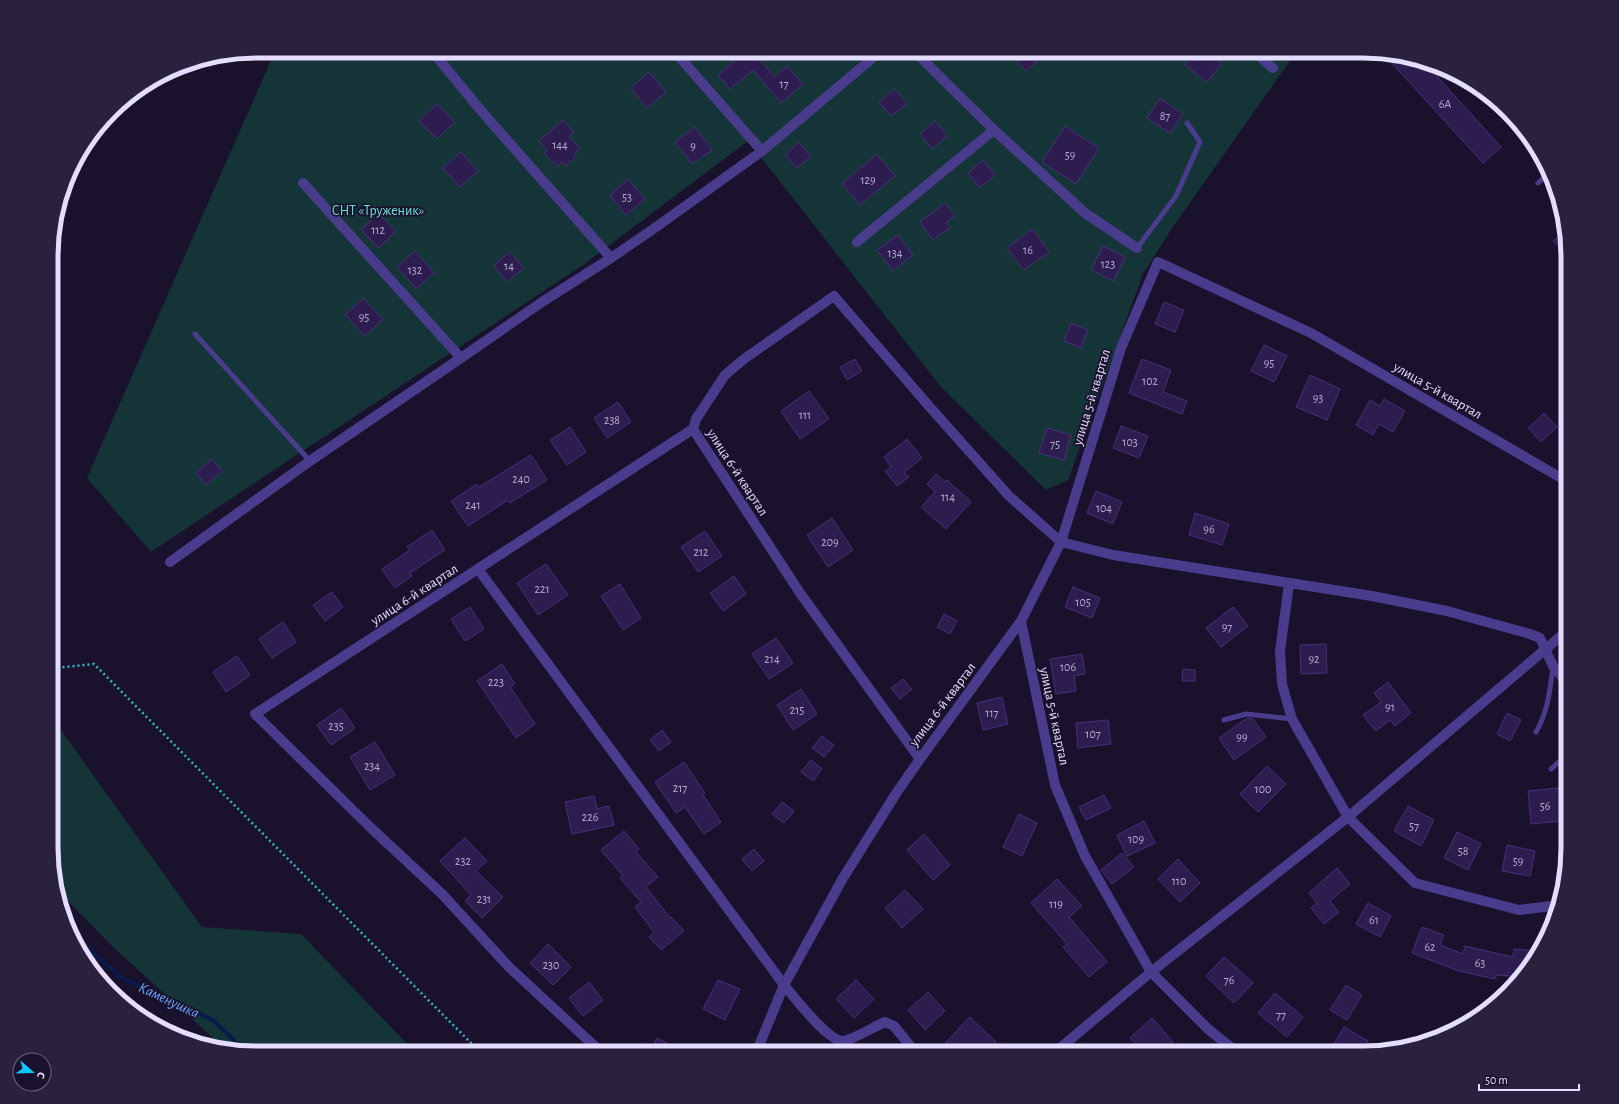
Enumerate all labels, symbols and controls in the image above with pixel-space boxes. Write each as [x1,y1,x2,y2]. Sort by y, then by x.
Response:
house number: 17 [779,78,789,90]
house number: 6А [1439,98,1451,110]
house number: 87 [1160,110,1170,122]
house number: 144 [552,139,568,151]
house number: 9 [690,140,696,152]
house number: 59 [1065,149,1076,161]
house number: 129 [860,174,876,186]
house number: 53 [622,191,632,203]
park label: СНТ «Труженик» [332,204,424,218]
house number: 112 [371,224,385,236]
house number: 16 [1023,244,1033,256]
house number: 134 [888,247,903,259]
house number: 123 [1101,258,1115,270]
house number: 14 [504,260,514,272]
house number: 132 [408,264,423,276]
house number: 95 [359,311,369,323]
street label: улица 5-й квартал [1070,348,1113,448]
house number: 95 [1264,357,1274,369]
street label: улица 5-й квартал [1390,359,1484,422]
house number: 102 [1142,375,1158,387]
house number: 93 [1313,392,1323,404]
house number: 111 [799,409,811,421]
house number: 238 [604,414,620,426]
street label: улица 6-й квартал [703,426,770,519]
house number: 103 [1122,436,1138,448]
house number: 75 [1050,438,1060,450]
house number: 240 [512,473,530,485]
house number: 114 [941,491,955,503]
house number: 241 [465,499,481,511]
house number: 104 [1096,502,1112,514]
house number: 96 [1203,523,1215,535]
house number: 209 [821,536,839,548]
house number: 212 [693,546,709,558]
street label: улица 6-й квартал [368,562,461,629]
house number: 221 [534,583,550,595]
house number: 105 [1075,596,1091,608]
house number: 97 [1222,621,1232,633]
house number: 214 [764,653,780,665]
house number: 92 [1308,653,1320,665]
street label: улица 6-й квартал [906,660,979,750]
house number: 106 [1060,661,1076,673]
street label: улица 5-й квартал [1037,665,1071,766]
house number: 223 [488,676,504,688]
house number: 91 [1385,701,1395,713]
house number: 215 [790,704,804,716]
house number: 117 [985,707,999,719]
house number: 235 [328,720,344,732]
house number: 107 [1085,728,1101,740]
house number: 99 [1236,731,1248,743]
house number: 234 [364,760,380,772]
house number: 217 [673,782,687,794]
house number: 100 [1255,783,1271,795]
house number: 56 [1540,800,1551,812]
house number: 226 [582,811,599,823]
house number: 57 [1409,820,1419,832]
house number: 109 [1128,833,1144,845]
house number: 58 [1458,845,1469,857]
house number: 232 [455,855,471,867]
house number: 59 [1513,855,1524,867]
house number: 110 [1172,875,1186,887]
house number: 231 [477,893,491,905]
house number: 119 [1049,898,1063,910]
house number: 61 [1369,914,1379,926]
house number: 62 [1424,941,1436,953]
house number: 63 [1475,957,1485,969]
house number: 230 [543,959,559,971]
house number: 76 [1224,974,1235,986]
water label: Каменушка [136,980,201,1021]
house number: 77 [1276,1009,1286,1021]
north arrow [12,1052,52,1092]
scale bar [1479,1066,1579,1092]
text: С [35,1071,47,1080]
text: 50 m [1485,1074,1508,1086]

